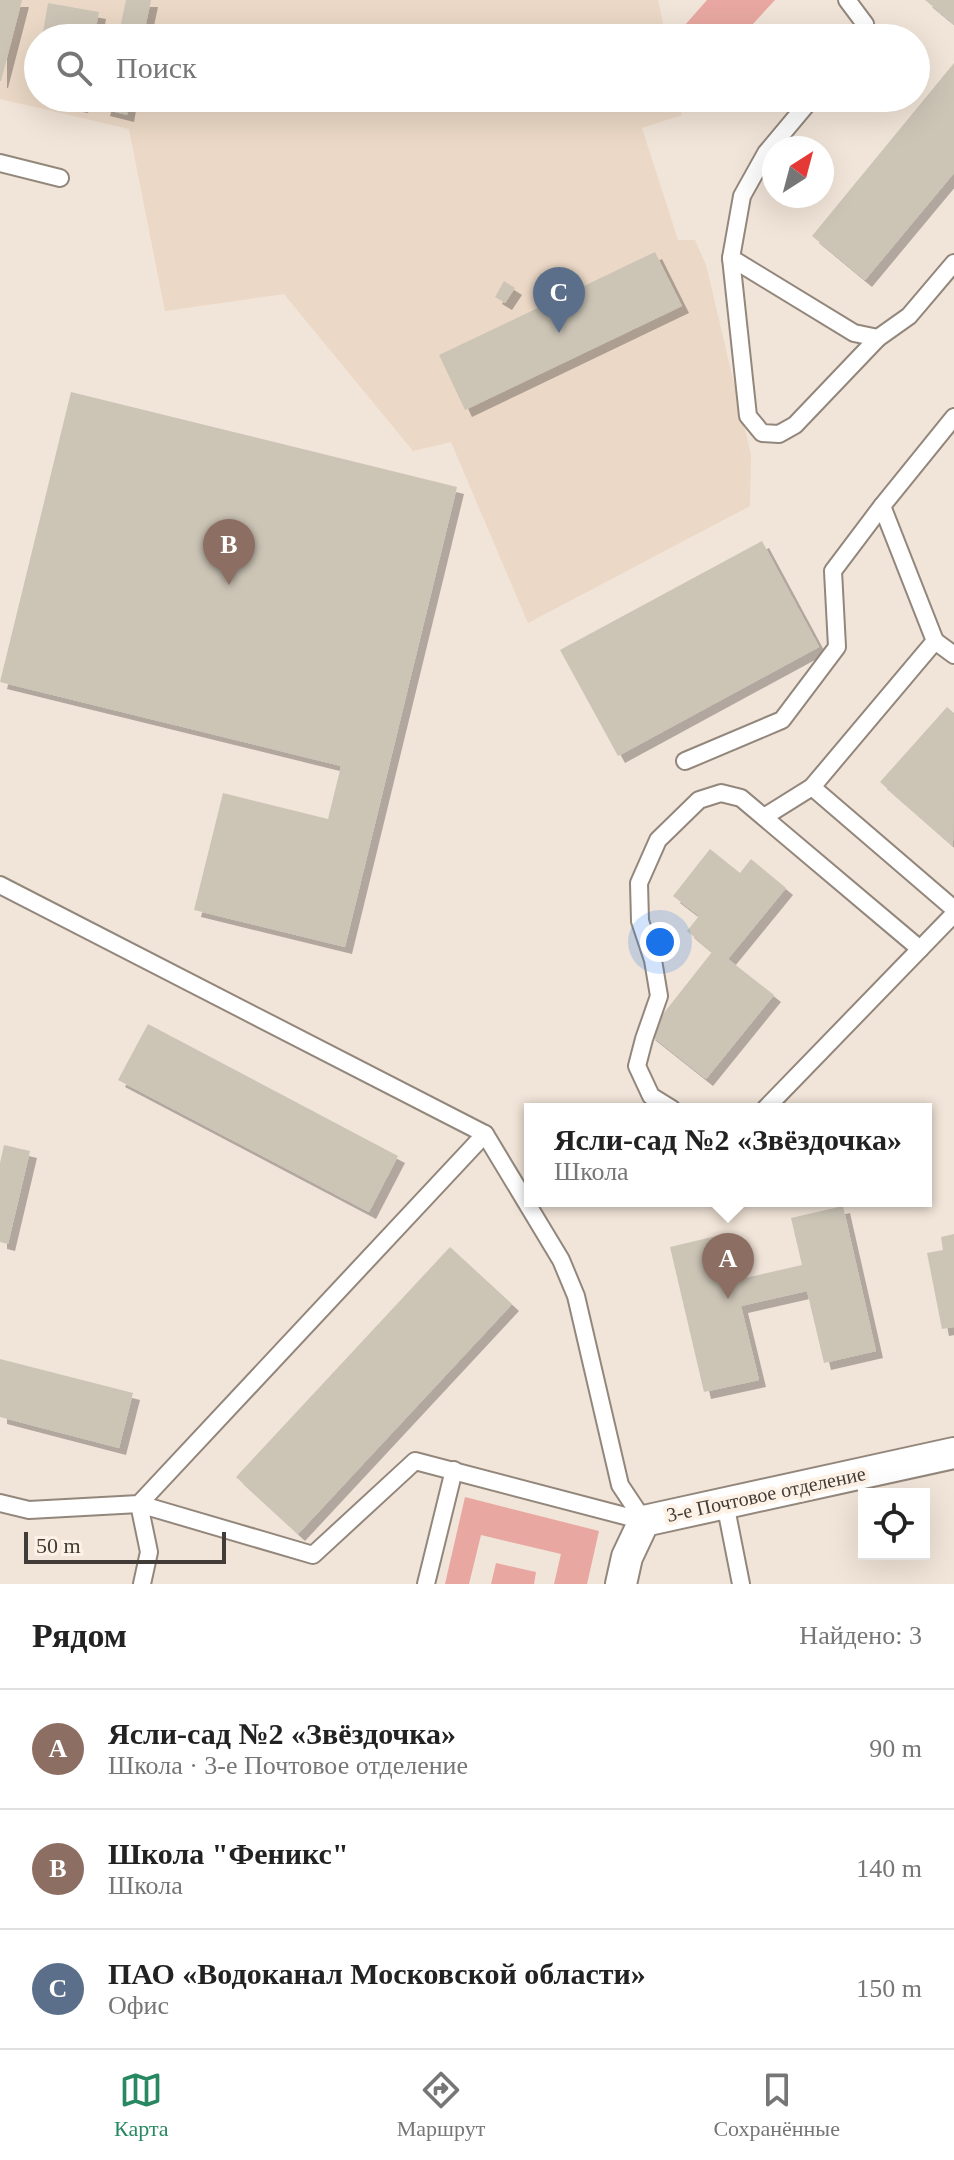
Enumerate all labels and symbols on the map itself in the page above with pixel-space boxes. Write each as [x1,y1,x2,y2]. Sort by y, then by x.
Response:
north arrow [762,136,834,208]
pin: C [533,267,585,333]
pin: B [203,519,255,585]
your location [640,922,680,962]
pin: A [702,1233,754,1299]
street label: 3-е Почтовое отделение [665,1462,868,1527]
scale bar [24,1528,226,1564]

